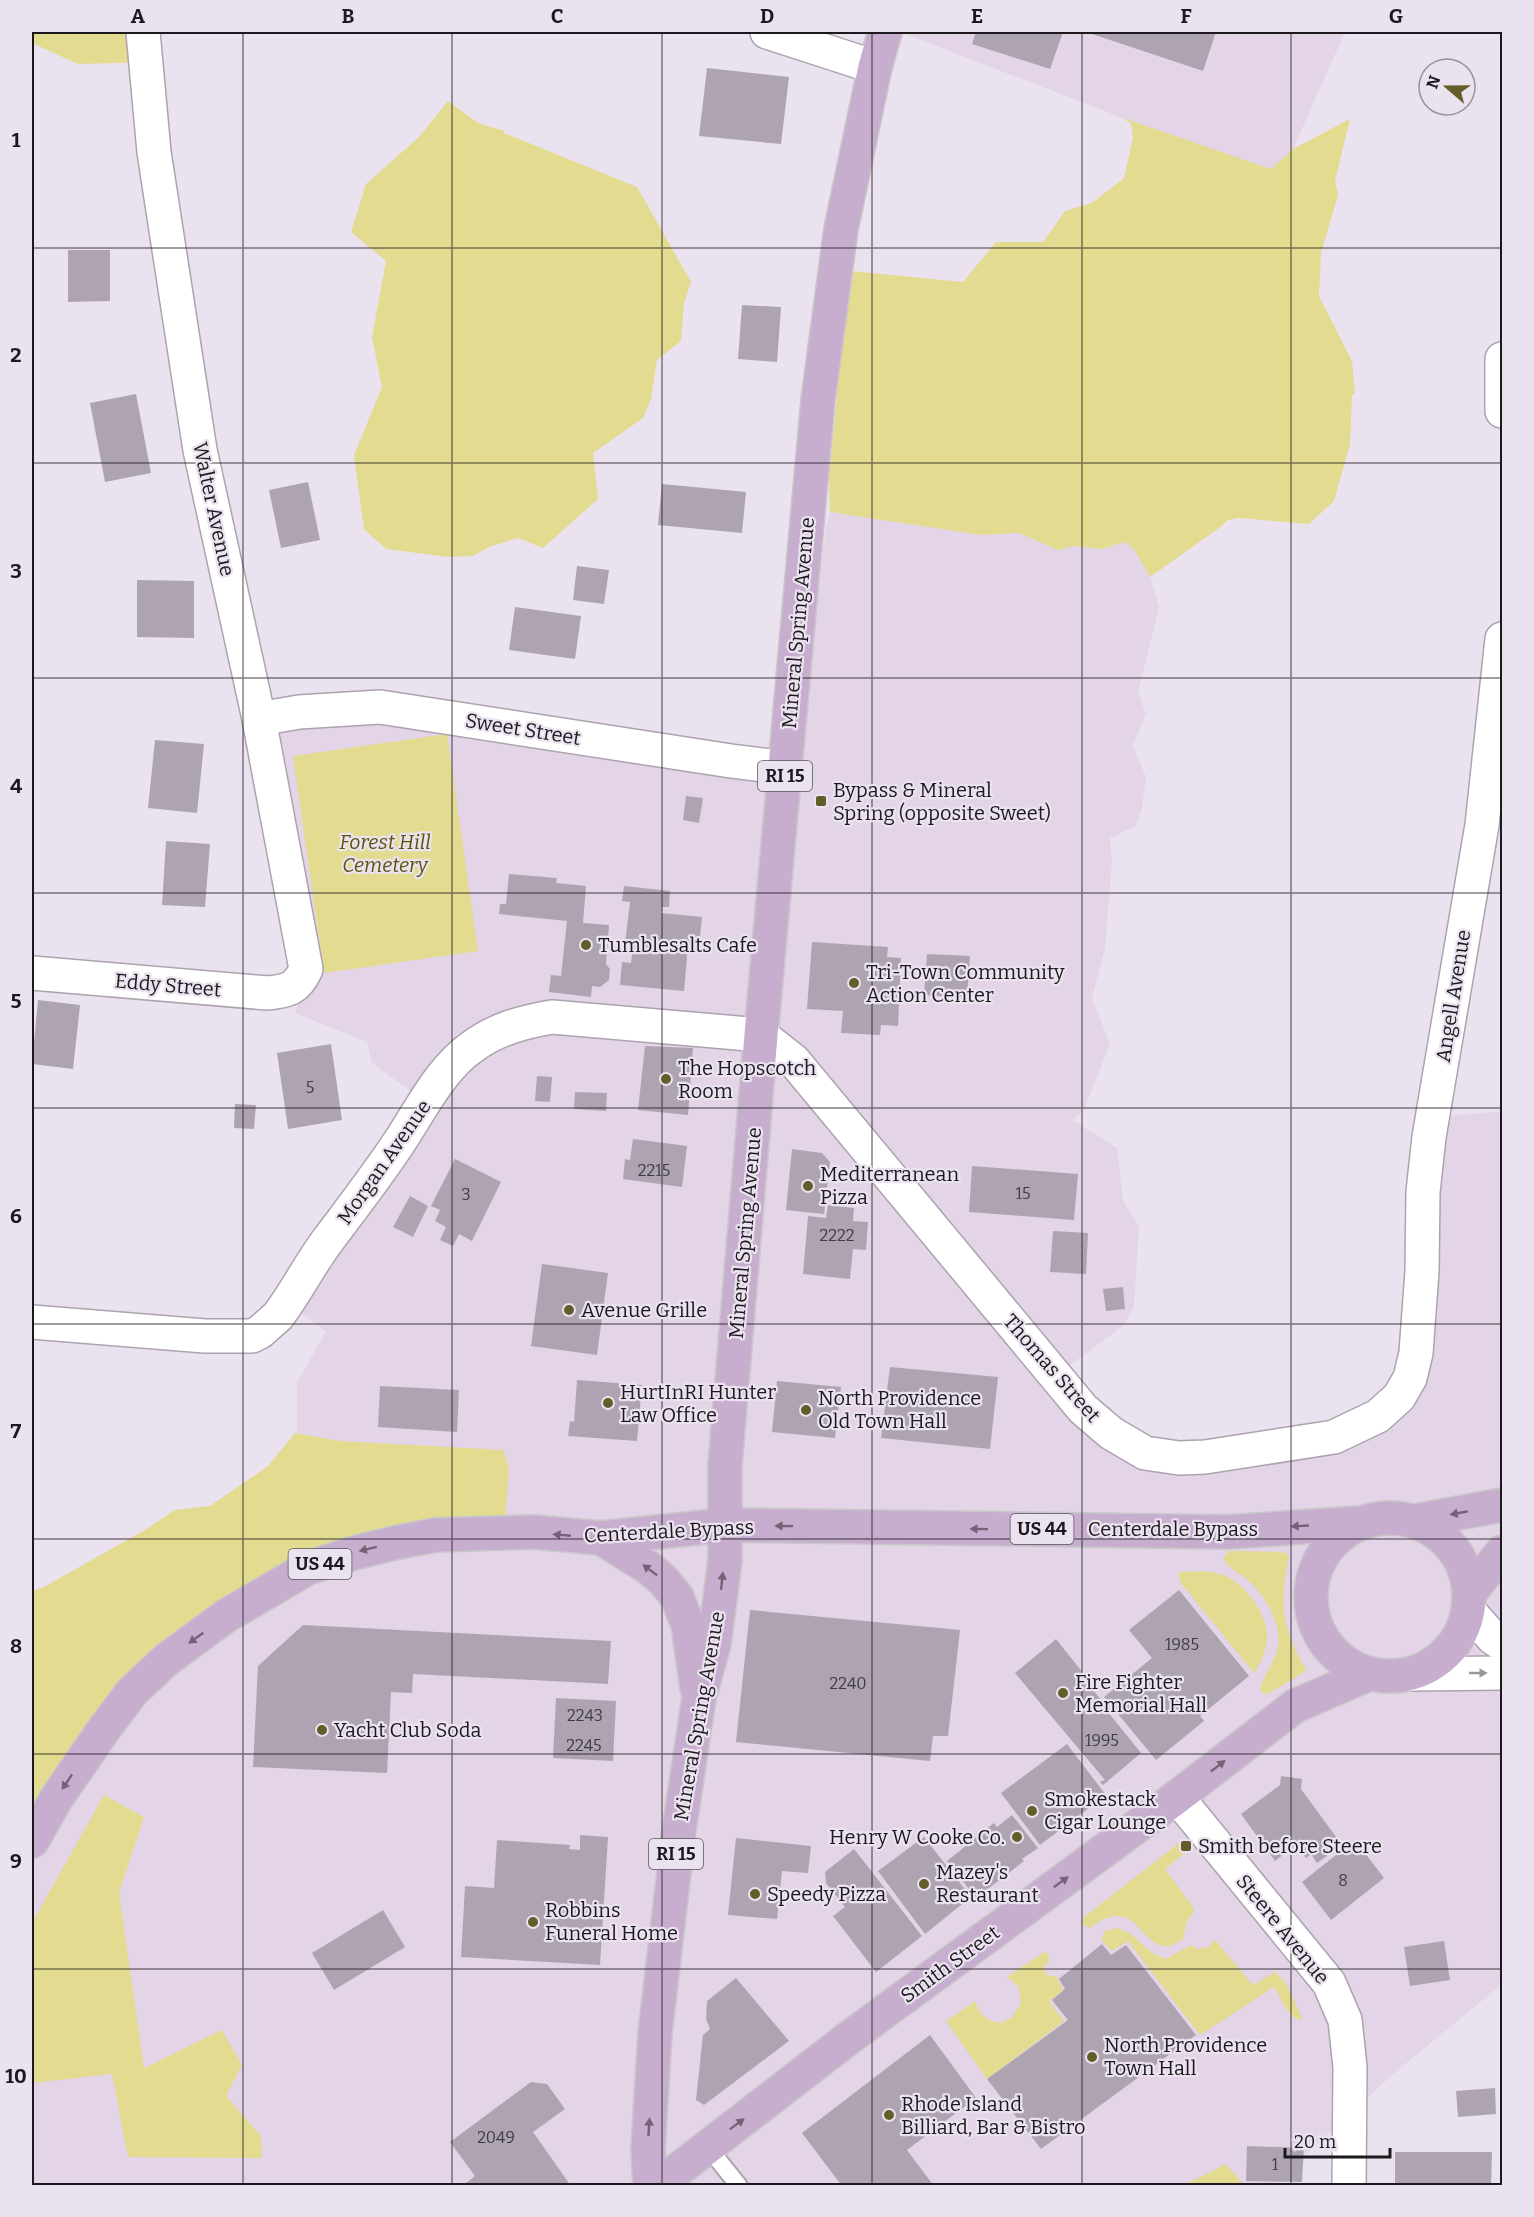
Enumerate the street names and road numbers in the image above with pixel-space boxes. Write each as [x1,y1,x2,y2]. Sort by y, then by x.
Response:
street label: Walter Avenue [188,440,240,578]
street label: Mineral Spring Avenue [777,516,819,730]
street label: Sweet Street [464,708,582,750]
road number: RI 15 [758,761,812,791]
street label: Angell Avenue [1431,928,1475,1064]
street label: Eddy Street [114,968,222,1002]
street label: Morgan Avenue [332,1095,436,1229]
street label: Mineral Spring Avenue [724,1126,766,1340]
street label: Thomas Street [999,1309,1105,1427]
road number: US 44 [1010,1514,1074,1544]
street label: Centerdale Bypass [583,1515,755,1547]
street label: Centerdale Bypass [1088,1517,1258,1541]
road number: US 44 [288,1549,352,1579]
street label: Mineral Spring Avenue [669,1609,729,1823]
road number: RI 15 [649,1839,703,1869]
street label: Steere Avenue [1231,1869,1335,1989]
street label: Smith Street [896,1920,1004,2008]

